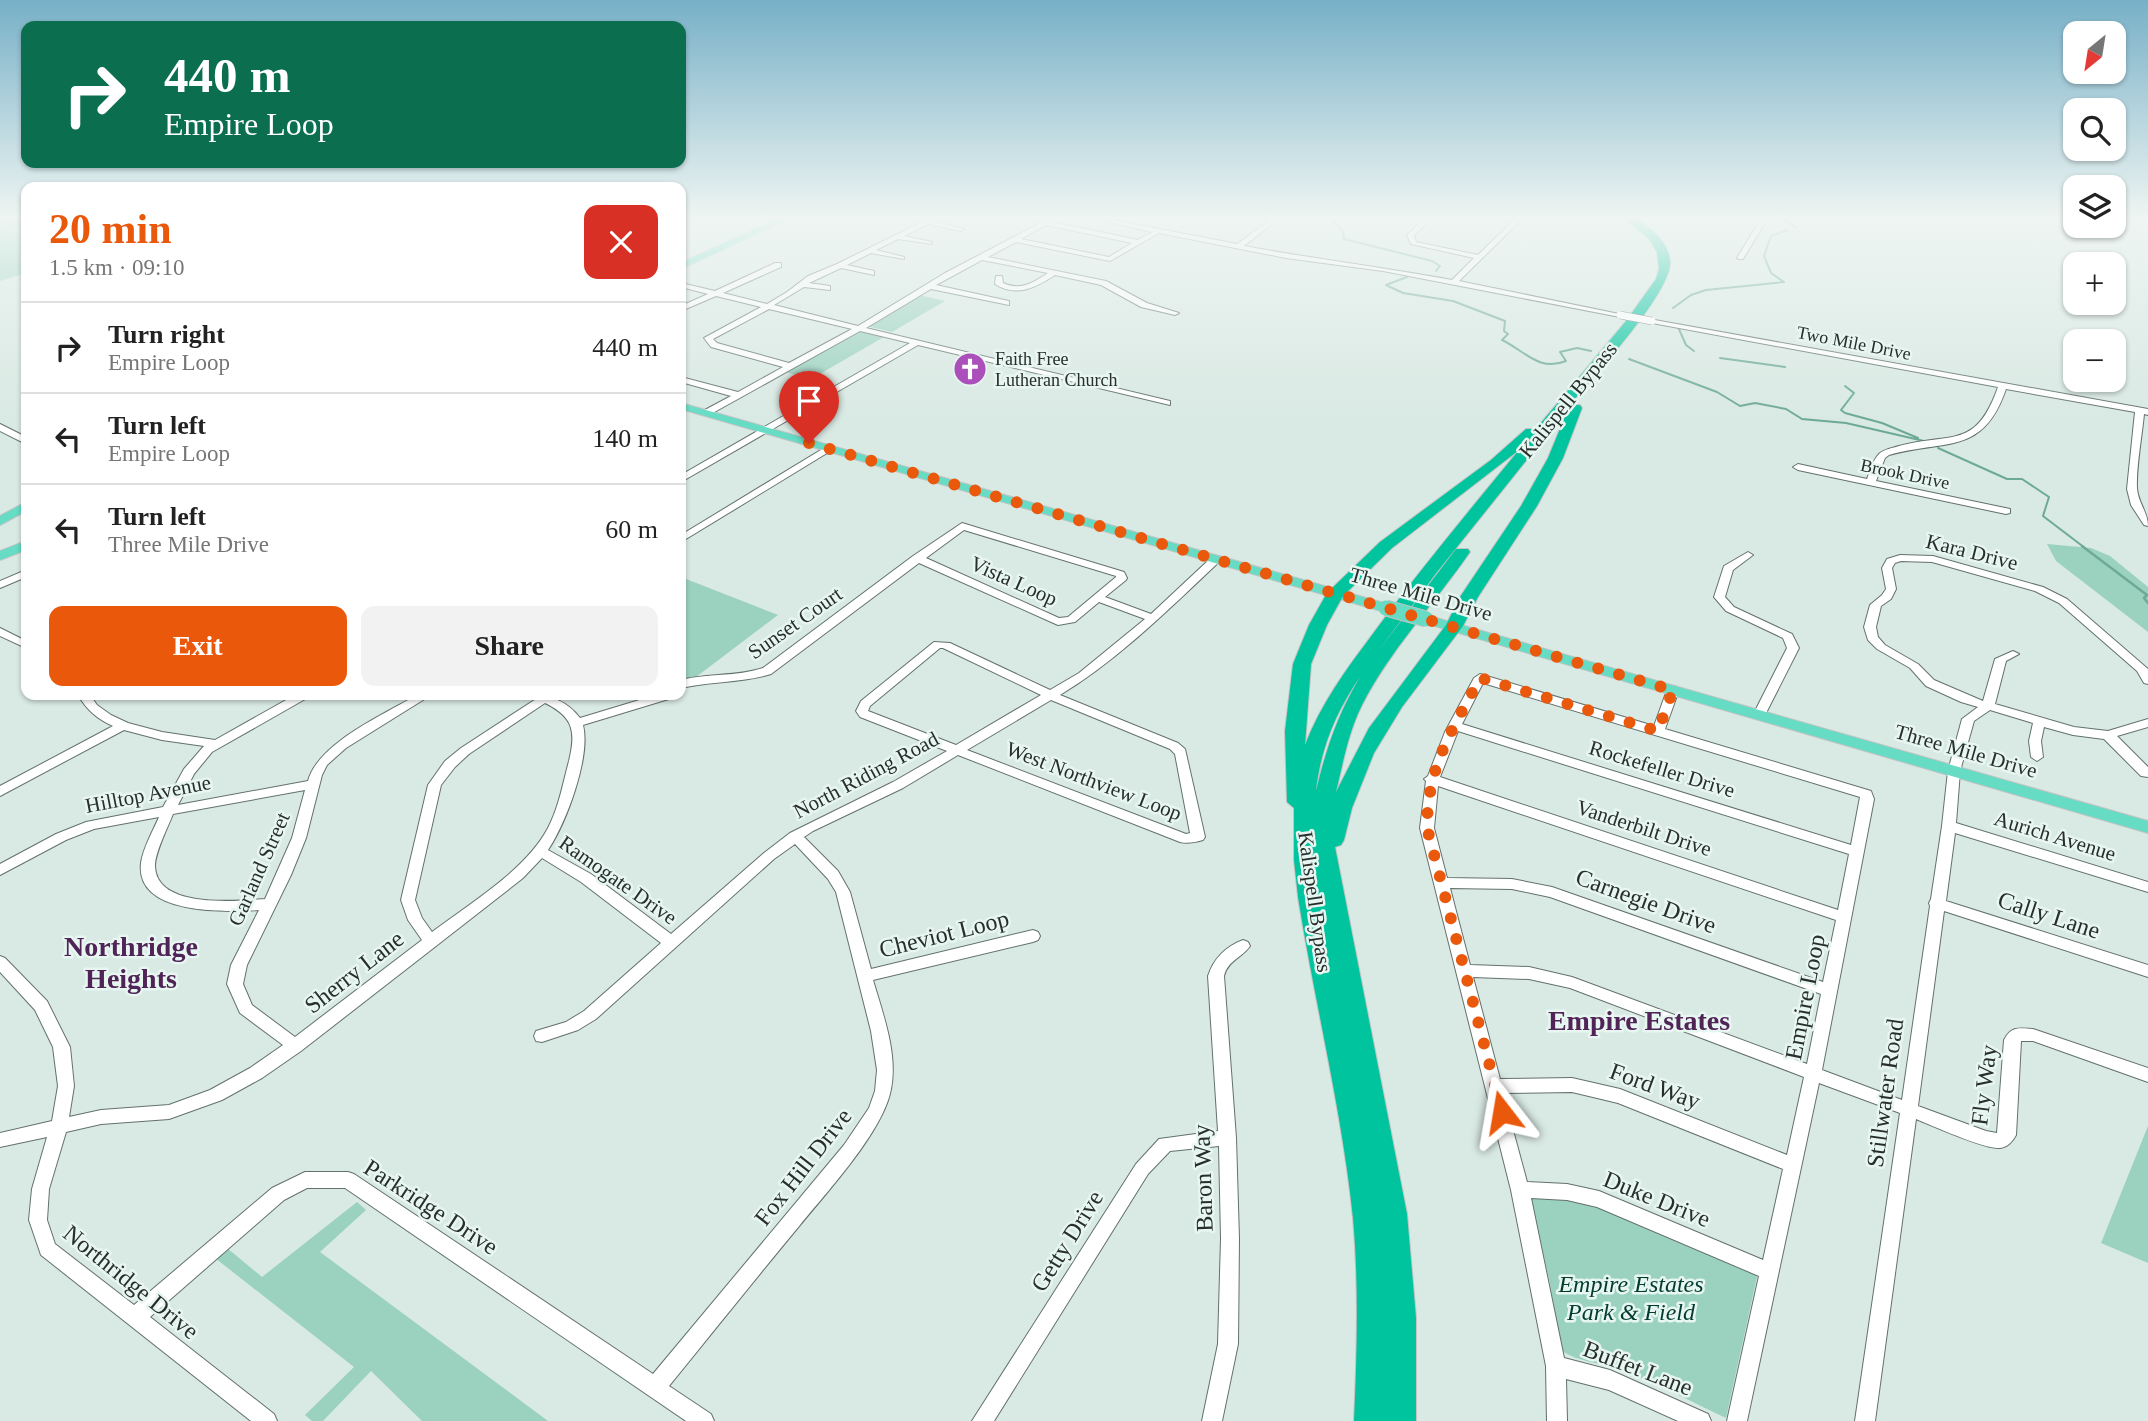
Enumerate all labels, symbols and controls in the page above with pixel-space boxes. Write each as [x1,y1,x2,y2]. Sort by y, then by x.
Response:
north arrow [2063,21,2126,84]
map controls [2063,21,2126,392]
text: 440 m [164,48,291,103]
icon: right [49,49,140,140]
button: search [2063,98,2126,161]
text: Empire Loop [164,106,334,142]
button: layers [2063,175,2126,238]
button: close [584,205,658,279]
text: 20 min [49,206,172,252]
button: + [2063,252,2126,315]
text: 1.5 km · 09:10 [49,255,184,280]
text: Turn right [108,320,225,349]
street label: Two Mile Drive [1795,322,1913,364]
icon: right [49,329,87,367]
button: − [2063,329,2126,392]
text: 440 m [592,333,658,362]
street label: Kalispell Bypass [1514,337,1622,463]
place label: Faith Free Lutheran Church [995,349,1117,390]
text: Empire Loop [108,350,230,375]
church icon: Faith Free Lutheran Church [951,350,989,388]
pin [779,371,839,443]
icon: arrive [790,382,828,420]
text: Turn left [108,411,206,440]
icon: left [49,420,87,458]
text: 140 m [592,424,658,453]
text: Empire Loop [108,441,230,466]
street label: Brook Drive [1859,455,1951,493]
text: Turn left [108,502,206,531]
icon: left [49,511,87,549]
text: 60 m [605,515,658,544]
street label: Kara Drive [1924,529,2020,575]
text: Three Mile Drive [108,532,269,557]
street label: Vista Loop [967,551,1061,611]
street label: Three Mile Drive [1347,562,1495,626]
street label: Sunset Court [743,582,847,664]
button: Exit [49,606,347,686]
button: Share [361,606,658,686]
street label: Three Mile Drive [1892,719,2040,783]
street label: North Riding Road [789,726,943,823]
street label: Rockefeller Drive [1586,735,1738,803]
street label: West Northview Loop [1003,736,1185,826]
street label: Hilltop Avenue [83,770,213,818]
street label: Vanderbilt Drive [1573,795,1715,861]
street label: Aurich Avenue [1991,806,2119,866]
street label: Garland Street [223,808,295,930]
street label: Kalispell Bypass [1293,830,1337,974]
street label: Ramogate Drive [555,831,681,929]
street label: Carnegie Drive [1572,864,1720,938]
street label: Cally Lane [1995,886,2103,944]
street label: Cheviot Loop [876,905,1012,963]
street label: Sherry Lane [300,925,408,1019]
district label: Northridge Heights [64,931,198,994]
street label: Empire Loop [1780,932,1830,1062]
district label: Empire Estates [1548,1005,1730,1036]
street label: Stillwater Road [1862,1017,1908,1169]
street label: Fly Way [1966,1043,2002,1127]
street label: Ford Way [1606,1058,1704,1114]
position arrow [1465,1075,1539,1149]
street label: Fox Hill Drive [749,1103,857,1231]
street label: Baron Way [1188,1124,1218,1232]
street label: Parkridge Drive [359,1154,503,1260]
street label: Duke Drive [1600,1166,1714,1232]
street label: Getty Drive [1026,1186,1108,1296]
street label: Northridge Drive [58,1220,204,1344]
park label: Empire Estates Park & Field [1557,1271,1704,1325]
street label: Buffet Lane [1580,1335,1696,1401]

